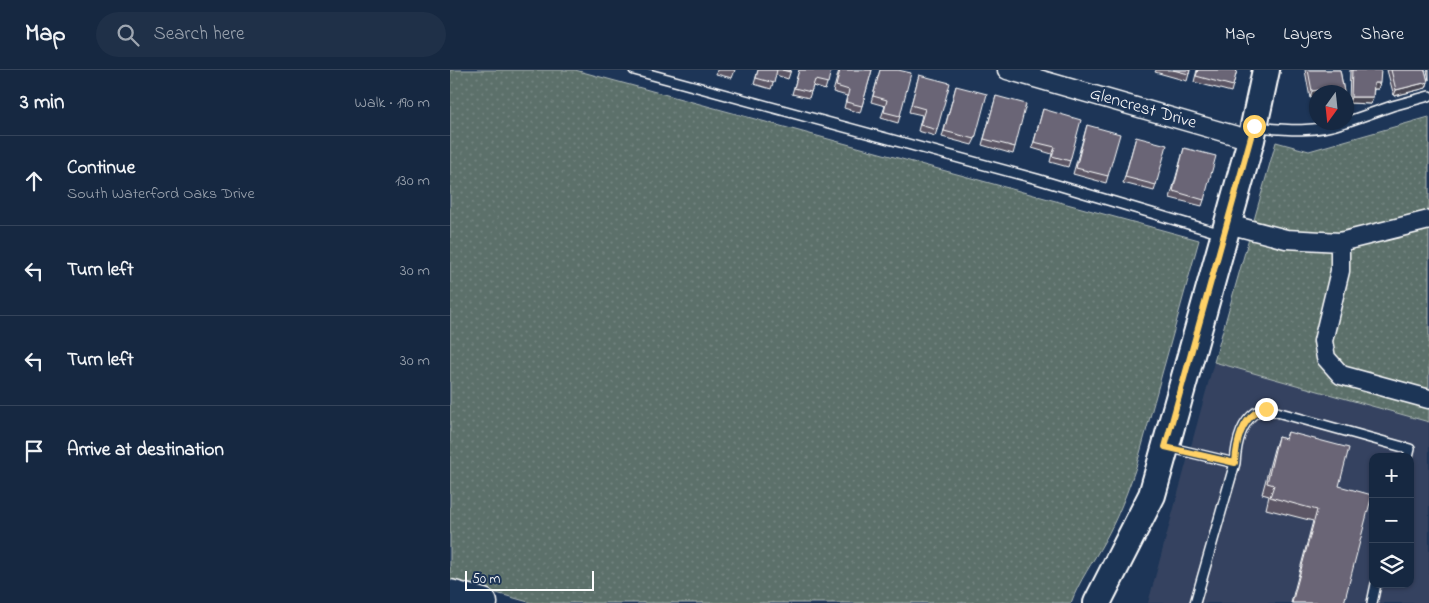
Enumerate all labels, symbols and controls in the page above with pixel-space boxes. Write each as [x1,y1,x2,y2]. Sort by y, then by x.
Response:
search box [96,12,446,57]
text: Map [25,17,66,52]
icon: search [114,21,142,49]
text: Search here [154,21,245,48]
text: Map [1225,22,1255,48]
text: Layers [1283,22,1333,48]
text: Share [1361,22,1404,48]
street label: Glencrest Drive [1086,81,1200,137]
north arrow [1309,85,1354,130]
text: 3 min [20,88,64,118]
text: Walk · 190 m [355,91,430,115]
route start [1243,115,1266,138]
text: Continue [67,155,135,182]
icon: ahead [20,167,48,195]
text: 130 m [395,169,430,193]
text: South Waterford Oaks Drive [67,182,255,206]
icon: left [20,257,48,285]
text: Turn left [67,257,134,284]
text: 30 m [400,259,430,283]
icon: left [20,347,48,375]
text: Turn left [67,347,134,374]
text: 30 m [400,349,430,373]
route end [1255,398,1278,421]
icon: arrive [20,437,48,465]
text: Arrive at destination [67,437,224,464]
map controls [1369,453,1414,588]
button: + [1369,453,1414,498]
button: − [1369,498,1414,543]
button: layers [1369,543,1414,588]
scale bar [465,568,594,591]
text: 50 m [472,569,500,590]

